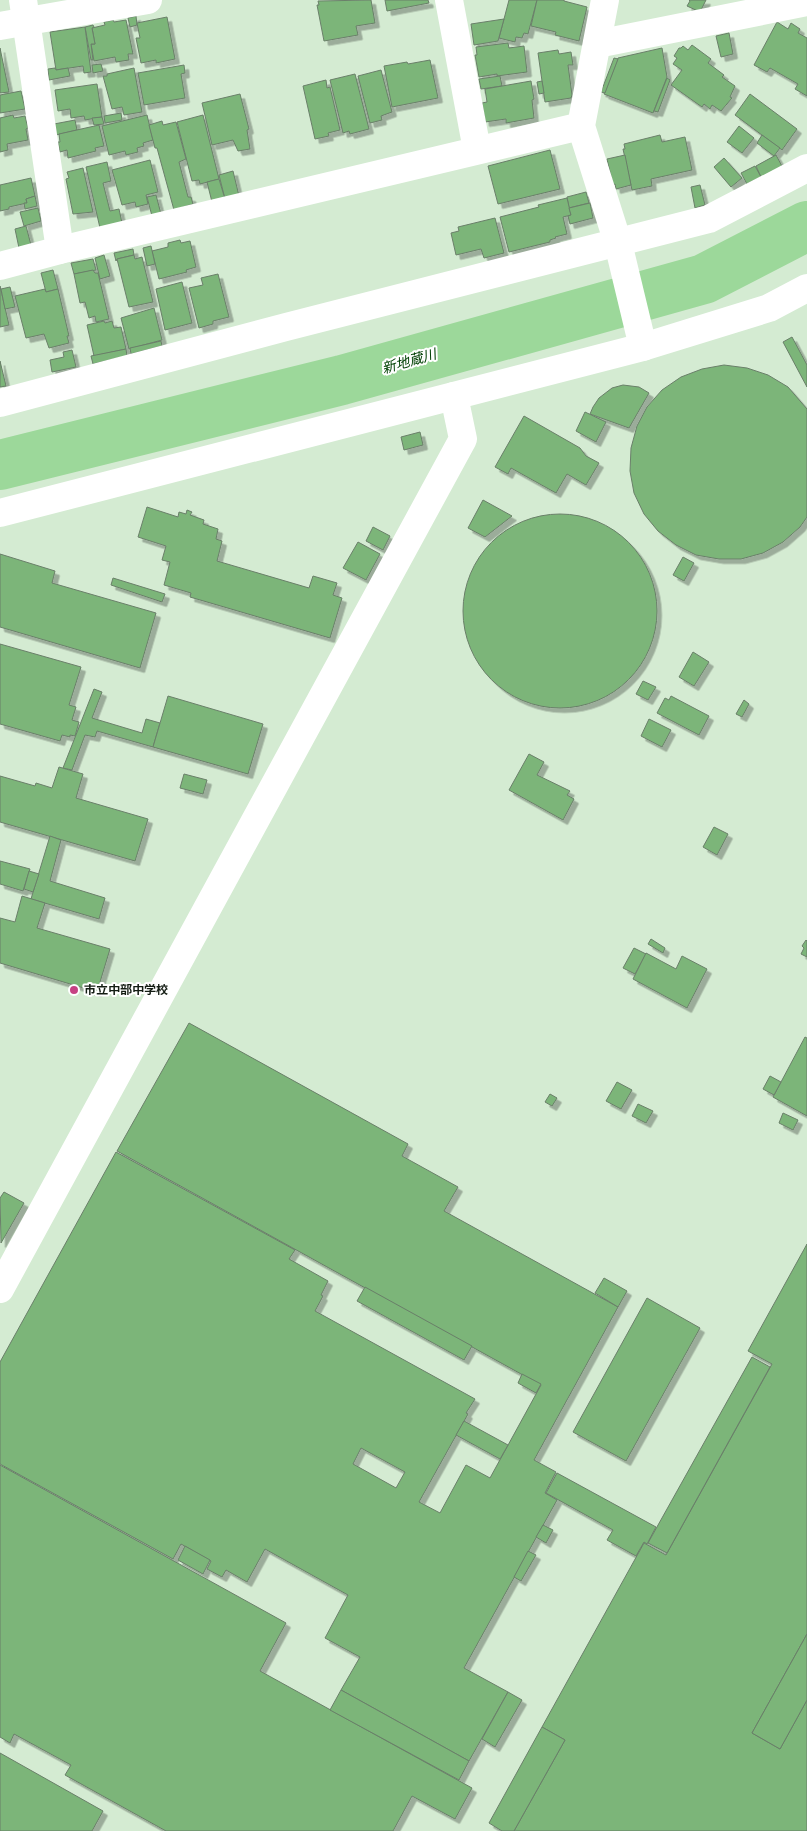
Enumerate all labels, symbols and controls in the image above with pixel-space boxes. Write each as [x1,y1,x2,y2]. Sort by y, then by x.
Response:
water label: 新地蔵川 [380,345,440,376]
place label: 市立中部中学校 [84,983,168,997]
marker: 市立中部中学校 [68,984,80,996]

